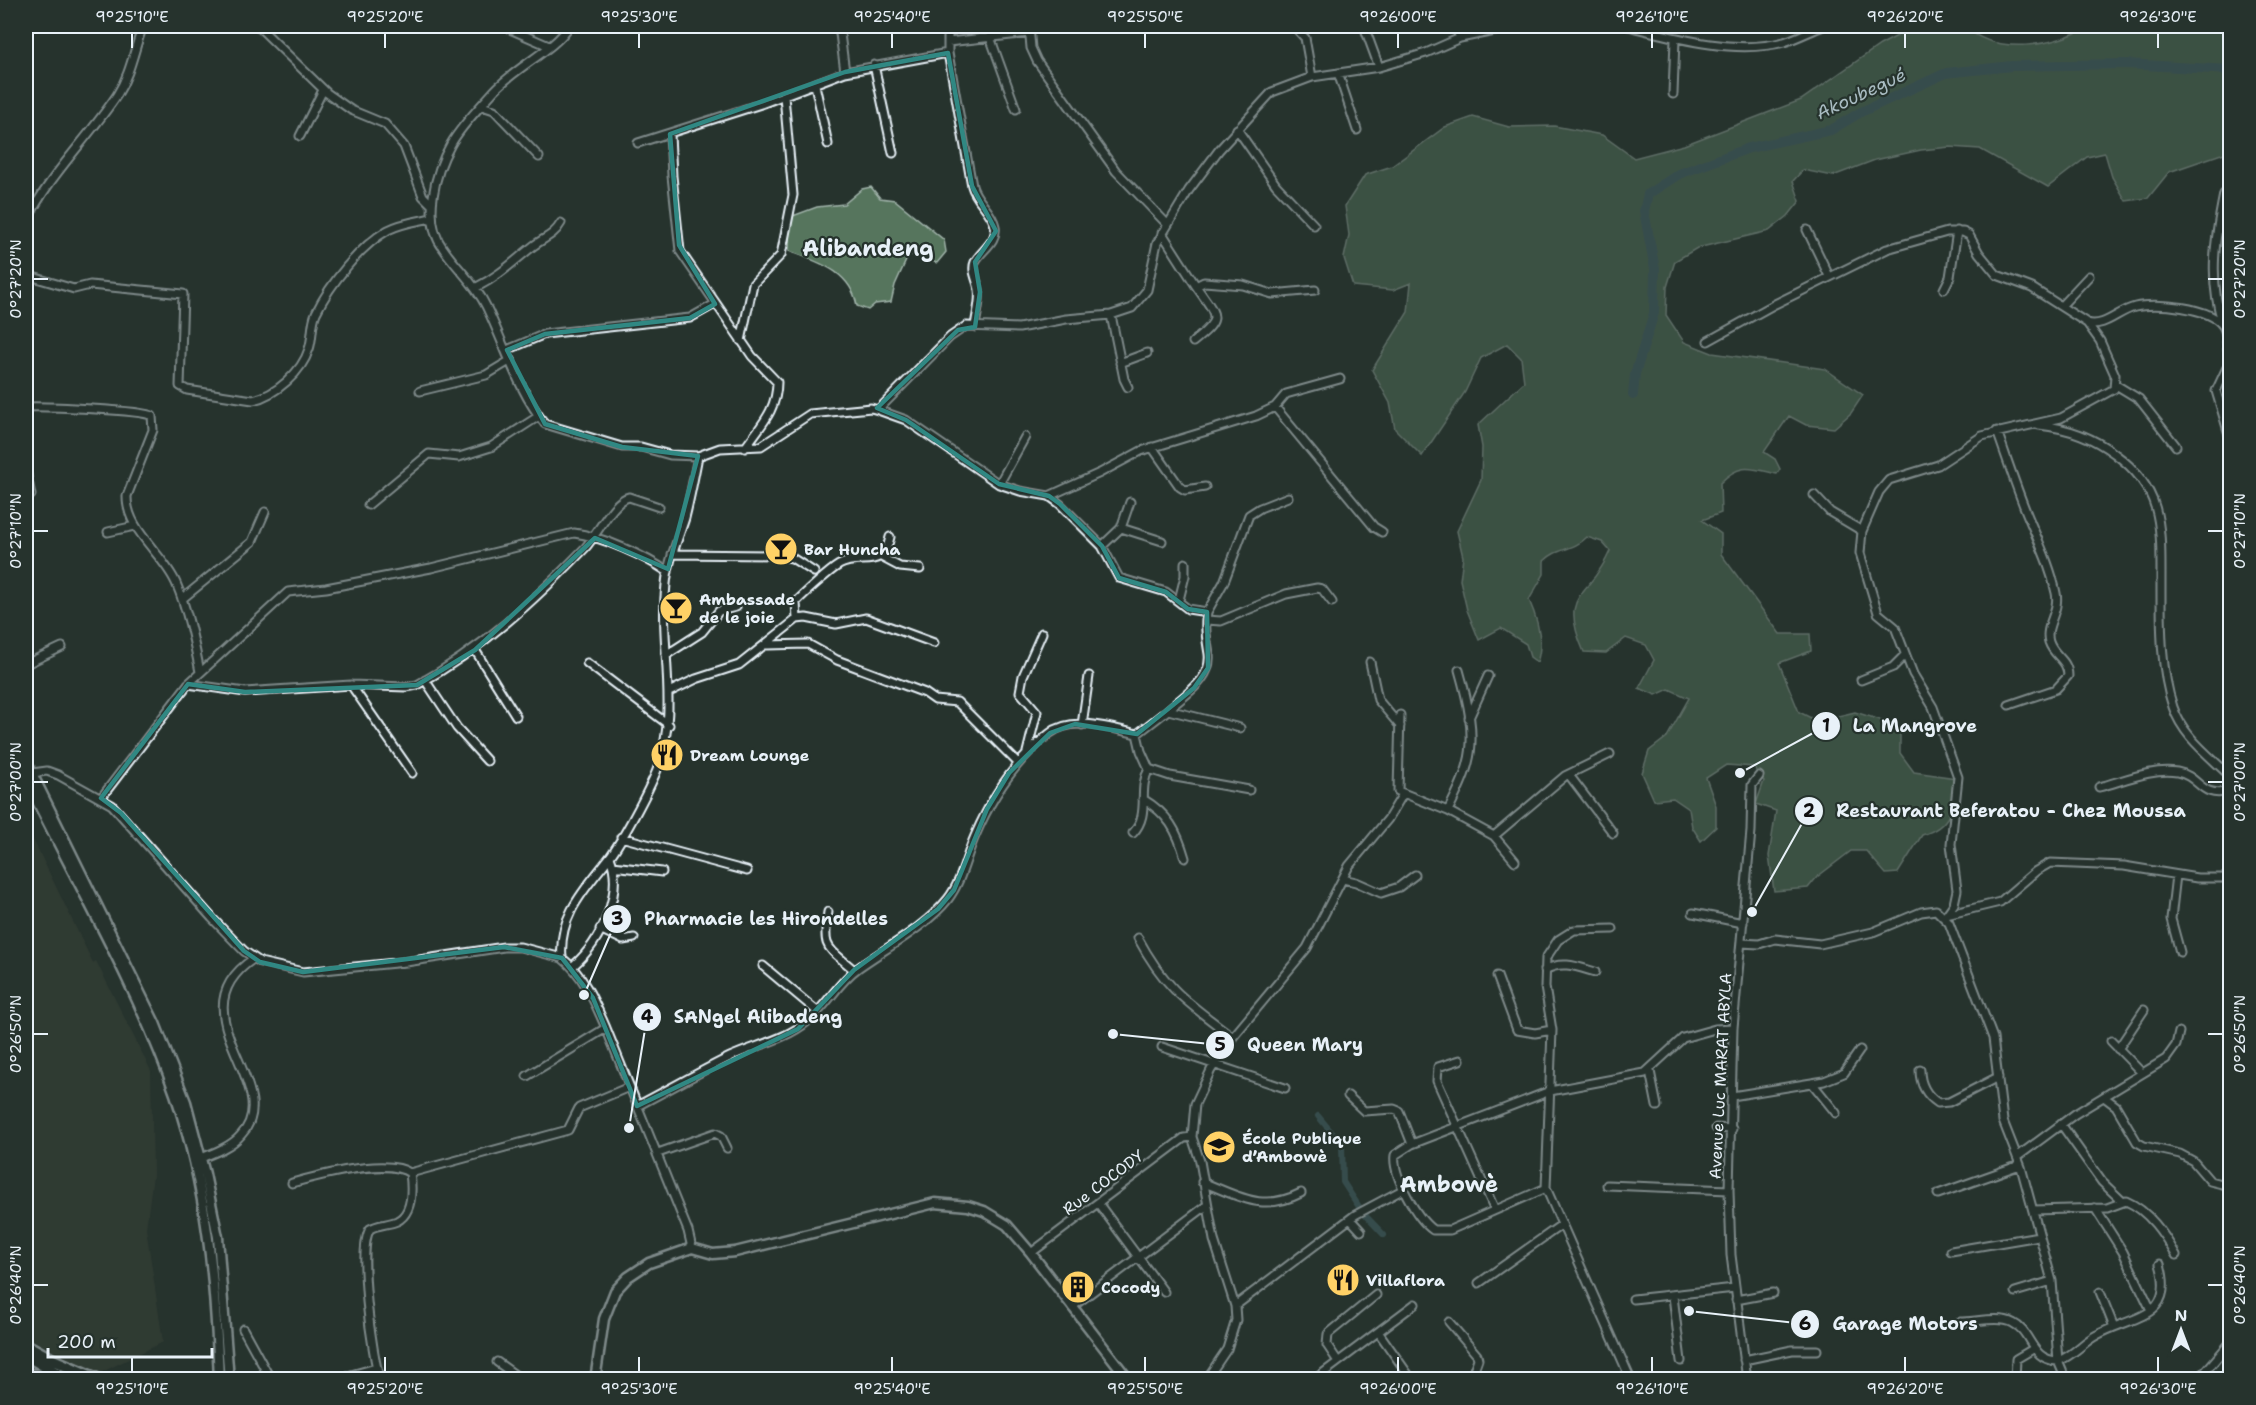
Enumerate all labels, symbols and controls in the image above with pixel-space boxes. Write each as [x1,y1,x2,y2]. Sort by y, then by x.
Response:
text: 9°25'10"E [95,7,169,27]
text: 9°25'20"E [346,7,424,27]
text: 9°25'30"E [600,7,678,27]
text: 9°25'40"E [853,7,931,27]
text: 9°25'50"E [1107,7,1183,27]
text: 9°26'00"E [1359,7,1437,27]
text: 9°26'10"E [1615,7,1689,27]
text: 9°26'20"E [1866,7,1944,27]
text: 9°26'30"E [2119,7,2197,27]
water label: Akoubegué [1812,63,1910,125]
district label: Alibandeng [802,234,934,263]
text: 0°27'20"N [6,239,26,319]
text: 0°27'20"N [2230,239,2250,319]
text: 0°27'10"N [6,493,26,569]
text: 0°27'10"N [2230,493,2250,569]
bar icon: Bar Huncha [763,531,799,567]
place label: Bar Huncha [804,539,901,560]
place label: Ambassade de le joie [699,589,795,628]
bar icon: Ambassade de le joie [658,590,694,626]
callout: La Mangrove [1811,708,1989,744]
text: 1 [1822,714,1830,738]
text: La Mangrove [1853,714,1977,738]
restaurant icon: Dream Lounge [649,737,685,773]
text: 0°27'00"N [6,742,26,822]
text: 0°27'00"N [2230,742,2250,822]
place label: Dream Lounge [690,745,810,766]
callout: Restaurant Beferatou - Chez Moussa [1794,793,2198,829]
text: 2 [1803,799,1816,823]
text: Restaurant Beferatou - Chez Moussa [1836,799,2186,823]
callout: Pharmacie les Hirondelles [602,901,900,937]
text: 3 [611,907,623,931]
text: Pharmacie les Hirondelles [644,907,888,931]
street label: Avenue Luc MARAT ABYLA [1705,972,1736,1180]
text: 0°26'50"N [6,995,26,1073]
text: 0°26'50"N [2230,995,2250,1073]
callout: SANgel Alibadeng [632,999,854,1035]
text: 4 [641,1005,654,1029]
text: SANgel Alibadeng [674,1005,843,1029]
callout: Queen Mary [1205,1027,1375,1063]
text: 5 [1214,1033,1226,1057]
text: Queen Mary [1247,1033,1363,1057]
place label: École Publique d’Ambowè [1242,1128,1362,1167]
school or university icon: École Publique d’Ambowè [1201,1129,1237,1165]
street label: Rue COCODY [1058,1145,1148,1220]
district label: Ambowè [1400,1170,1498,1199]
text: 0°26'40"N [6,1245,26,1325]
text: 0°26'40"N [2230,1245,2250,1325]
restaurant icon: Villaflora [1325,1262,1361,1298]
building icon: Cocody [1060,1269,1096,1305]
place label: Villaflora [1366,1270,1445,1291]
place label: Cocody [1101,1277,1160,1298]
north arrow [2151,1300,2211,1360]
text: N [2175,1305,2187,1326]
callout: Garage Motors [1790,1306,1990,1342]
text: 6 [1799,1312,1811,1336]
text: Garage Motors [1832,1312,1978,1336]
scale bar [48,1321,212,1359]
text: 200 m [57,1330,116,1354]
text: 9°25'10"E [95,1379,169,1399]
text: 9°25'20"E [346,1379,424,1399]
text: 9°25'30"E [600,1379,678,1399]
text: 9°25'40"E [853,1379,931,1399]
text: 9°25'50"E [1107,1379,1183,1399]
text: 9°26'00"E [1359,1379,1437,1399]
text: 9°26'10"E [1615,1379,1689,1399]
text: 9°26'20"E [1866,1379,1944,1399]
text: 9°26'30"E [2119,1379,2197,1399]

